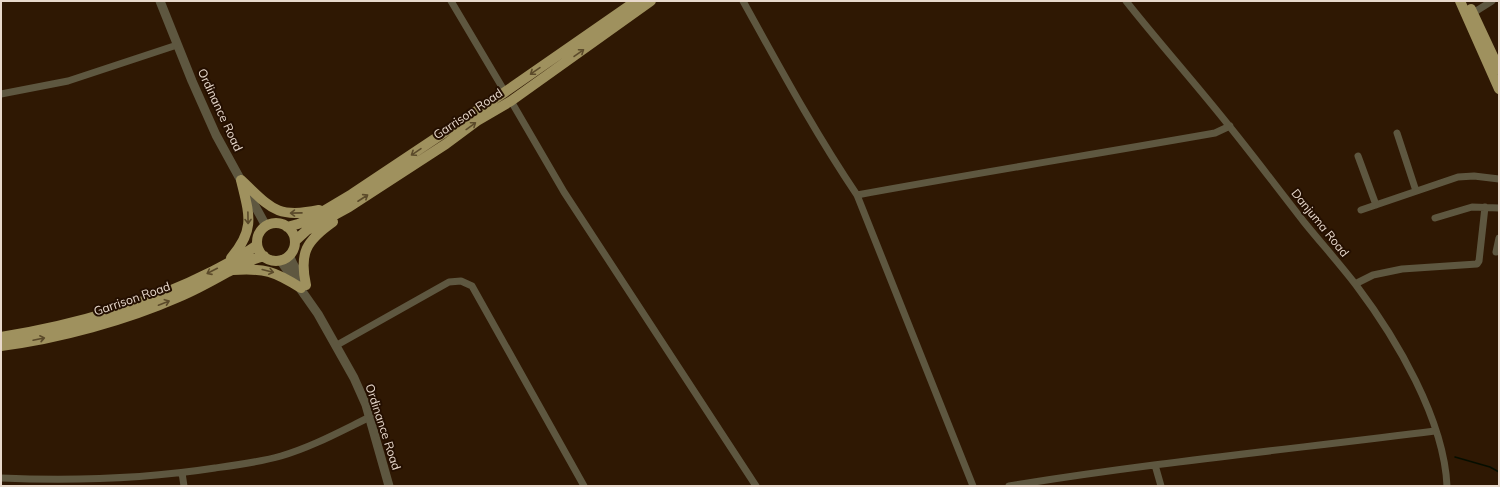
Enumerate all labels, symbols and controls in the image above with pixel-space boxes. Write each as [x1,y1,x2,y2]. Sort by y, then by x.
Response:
one-way arrow [573,49,584,57]
street label: Ordinance Road [195,66,246,154]
one-way arrow [530,67,541,75]
street label: Garrison Road [430,85,505,142]
one-way arrow [465,122,476,130]
one-way arrow [410,148,421,156]
street label: Danjuma Road [1288,186,1352,260]
one-way arrow [357,194,368,202]
one-way arrow [290,209,303,217]
one-way arrow [244,211,252,224]
one-way arrow [206,268,218,276]
one-way arrow [261,268,274,275]
street label: Garrison Road [92,278,172,319]
one-way arrow [158,298,170,306]
one-way arrow [33,335,46,343]
street label: Ordinance Road [362,382,404,472]

